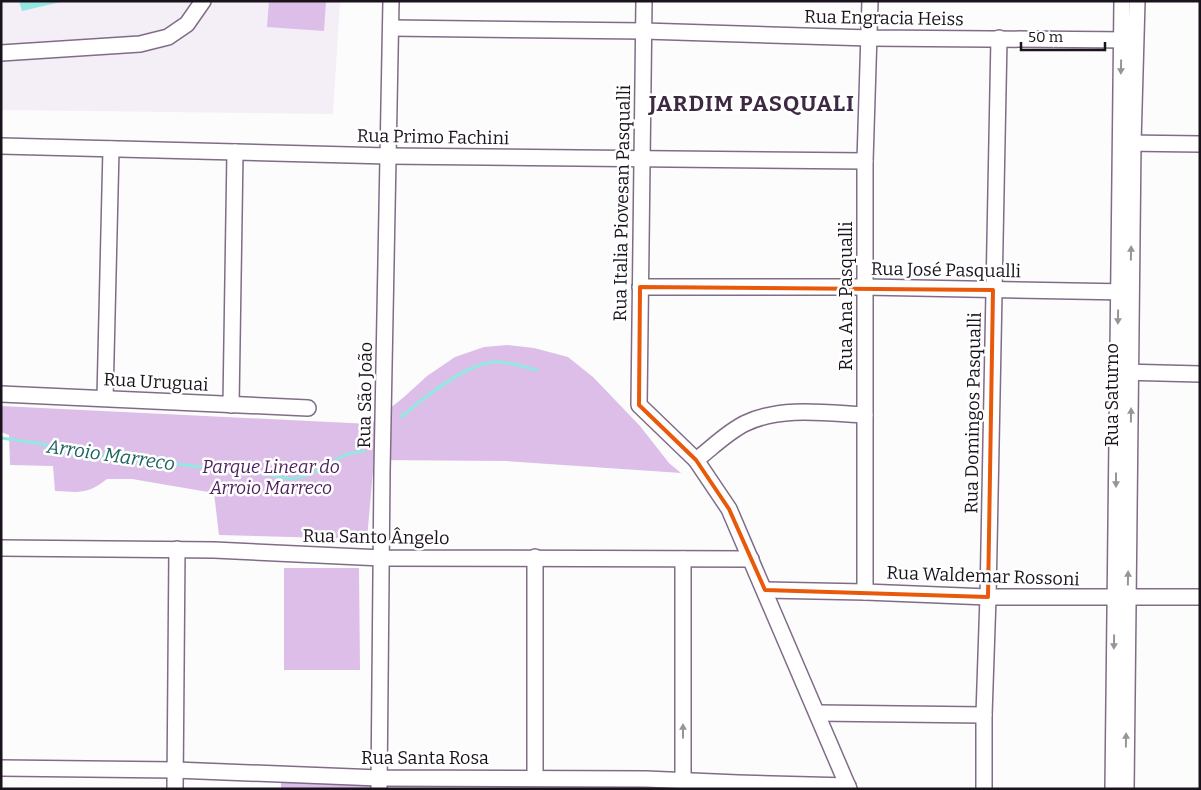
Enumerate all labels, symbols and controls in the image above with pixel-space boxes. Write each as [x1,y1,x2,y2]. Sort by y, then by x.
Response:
street label: Rua Engracia Heiss [804,6,964,30]
scale bar [1021,20,1105,52]
text: 50 m [1028,28,1064,46]
one-way arrow [1117,60,1125,76]
street label: Rua Italia Piovesan Pasqualli [609,84,635,322]
district label: JARDIM PASQUALI [648,90,855,117]
street label: Rua Primo Fachini [357,125,509,149]
street label: Rua Ana Pasqualli [835,221,857,371]
one-way arrow [1127,244,1135,260]
street label: Rua José Pasqualli [871,258,1021,282]
one-way arrow [1113,310,1121,326]
street label: Rua Domingos Pasqualli [960,312,986,514]
street label: Rua São João [353,341,377,449]
street label: Rua Saturno [1101,343,1123,447]
street label: Rua Uruguai [103,368,209,396]
one-way arrow [1127,407,1135,423]
water label: Arroio Marreco [45,434,176,475]
park label: Parque Linear do Arroio Marreco [202,456,340,499]
one-way arrow [1112,472,1120,488]
street label: Rua Santo Ângelo [302,525,450,549]
street label: Rua Waldemar Rossoni [886,562,1080,590]
one-way arrow [1124,569,1132,585]
one-way arrow [1110,635,1118,651]
one-way arrow [679,723,687,739]
one-way arrow [1122,732,1130,748]
street label: Rua Santa Rosa [361,747,489,769]

